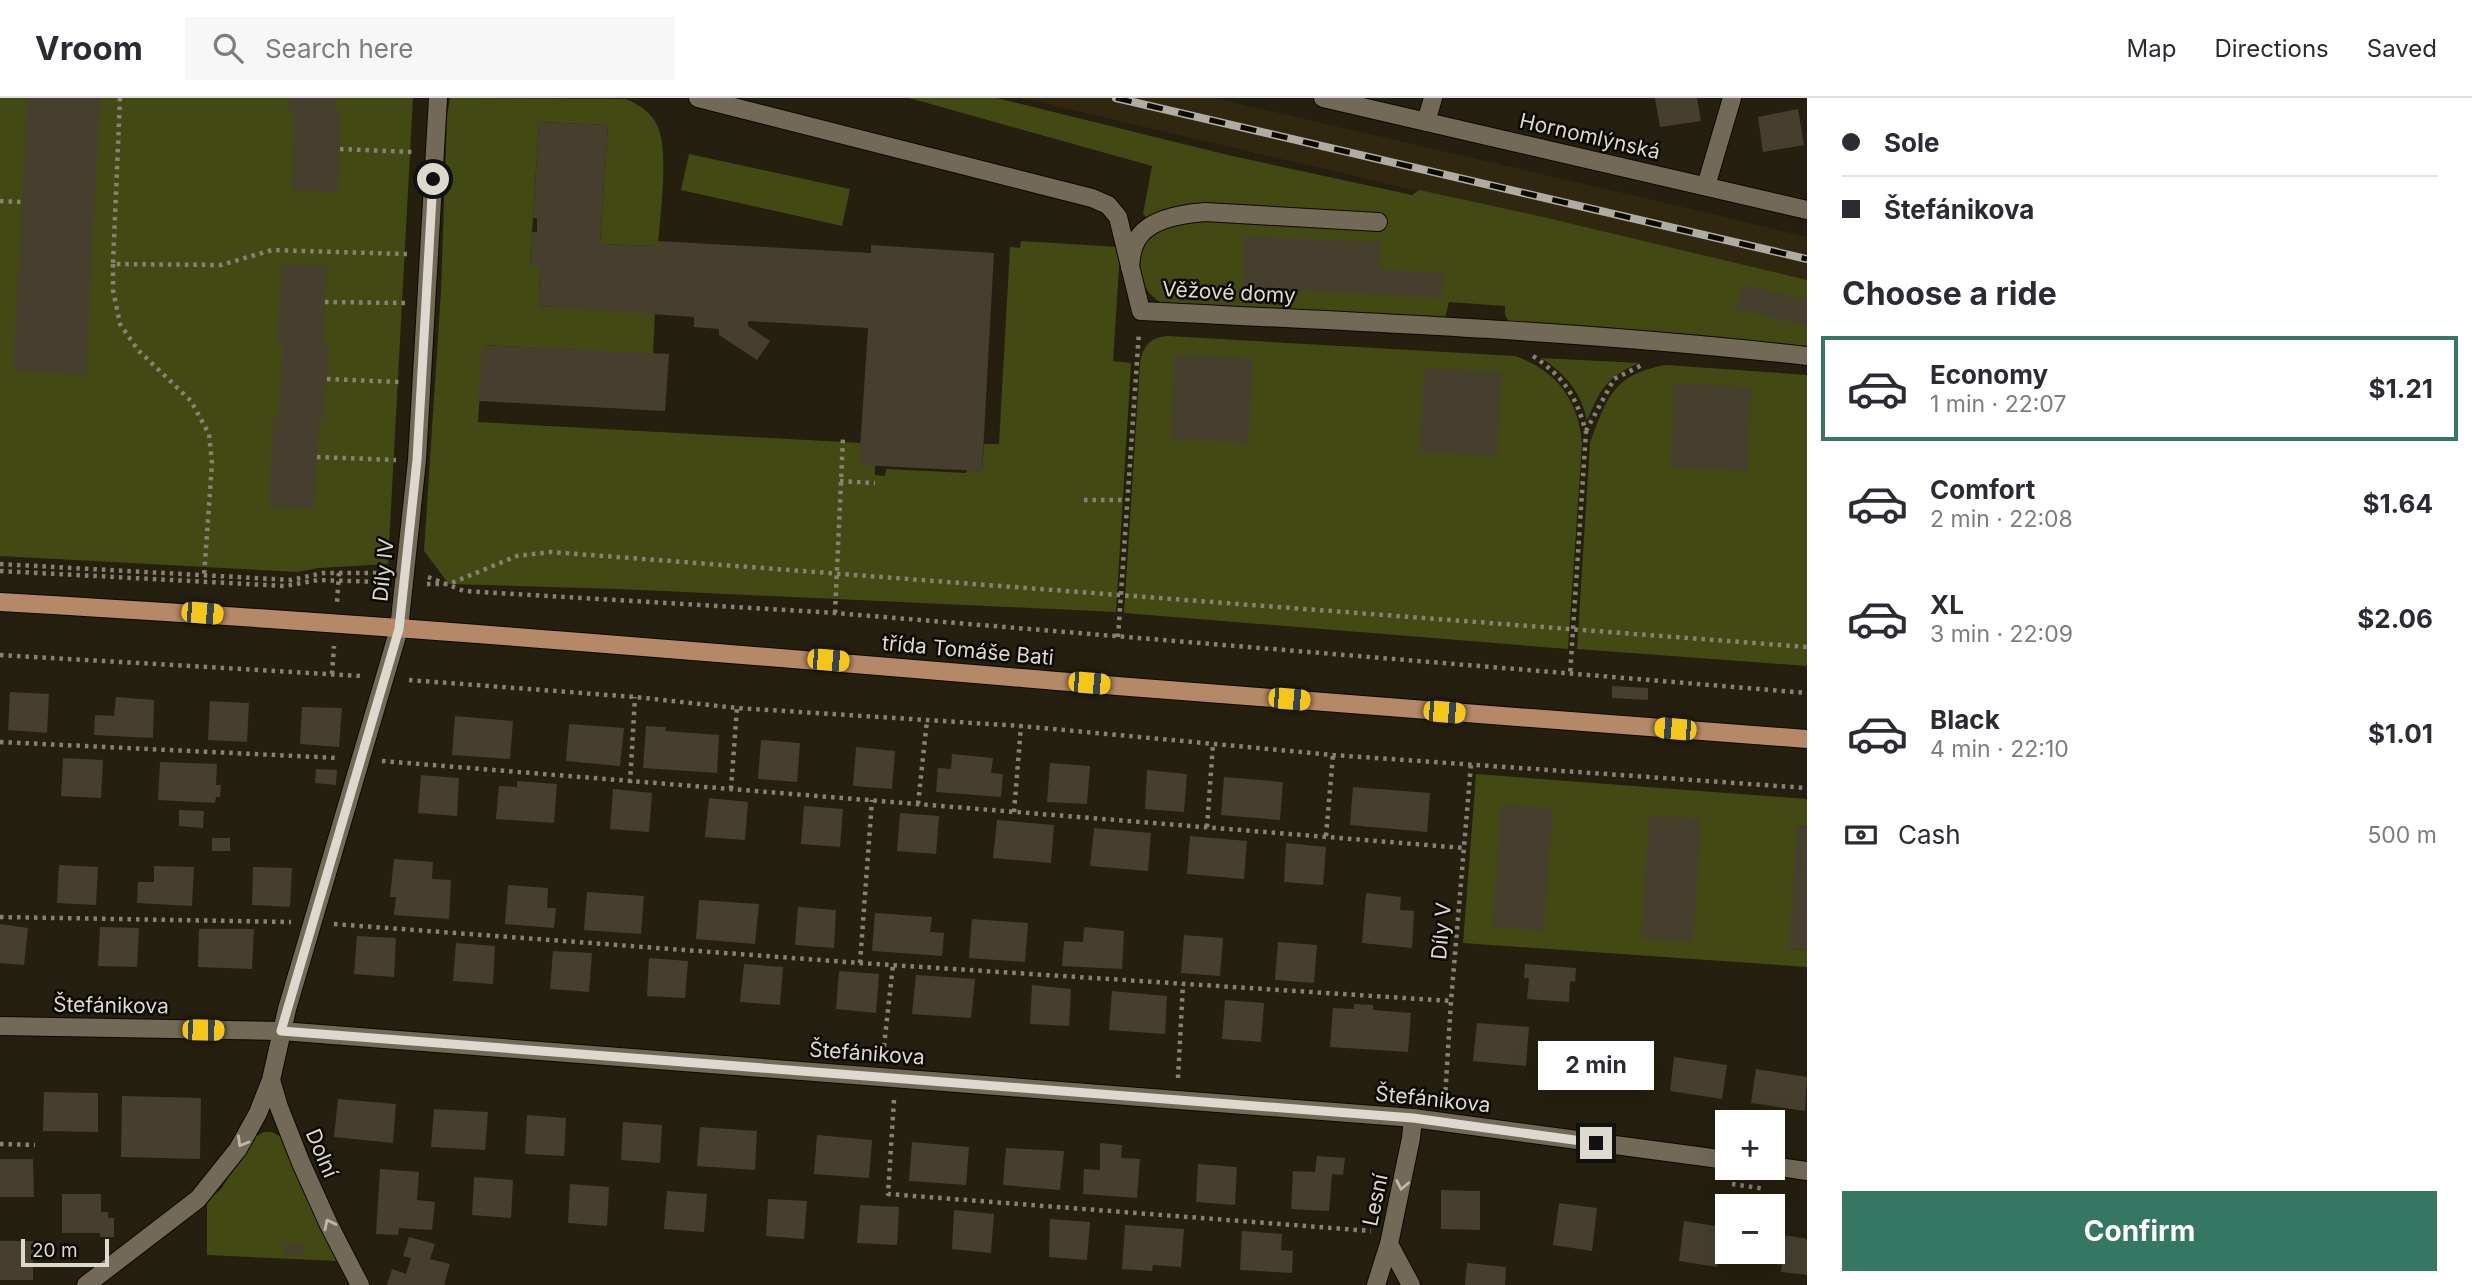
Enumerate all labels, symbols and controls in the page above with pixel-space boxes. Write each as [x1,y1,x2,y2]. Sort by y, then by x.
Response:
search box [185,17,675,80]
text: Vroom [35,28,143,68]
icon: search [209,29,247,67]
text: Search here [265,33,414,64]
text: Map [2127,34,2176,63]
text: Directions [2214,34,2329,63]
text: Saved [2367,34,2437,63]
street label: Hornomlýnská [1517,108,1663,164]
text: Sole [1884,127,1940,158]
route start [417,163,449,195]
text: Štefánikova [1884,194,2034,225]
text: Choose a ride [1842,274,2057,313]
street label: Věžové domy [1162,276,1297,308]
icon: car [1846,357,1909,420]
text: Economy [1930,359,2048,390]
text: $1.21 [2368,373,2433,404]
text: 1 min · 22:07 [1930,390,2066,418]
icon: car [1846,472,1909,535]
text: Comfort [1930,474,2035,505]
text: $1.64 [2362,488,2433,519]
text: 2 min · 22:08 [1930,505,2073,533]
street label: Díly IV [367,537,399,603]
icon: car [1846,587,1909,650]
text: XL [1930,589,1964,620]
car [181,601,224,625]
text: $2.06 [2357,603,2433,634]
text: 3 min · 22:09 [1930,620,2073,648]
street label: třída Tomáše Bati [881,630,1055,670]
car [807,648,850,672]
car [1068,671,1111,695]
car [1268,687,1311,711]
car [1423,700,1466,724]
icon: car [1846,702,1909,765]
text: Black [1930,704,2000,735]
car [1654,717,1697,741]
text: $1.01 [2368,718,2433,749]
text: 4 min · 22:10 [1930,735,2069,763]
icon: cash [1842,816,1880,854]
text: Cash [1898,819,1961,850]
text: 500 m [2367,821,2437,849]
street label: Díly V [1426,901,1456,961]
street label: Štefánikova [53,991,169,1019]
car [182,1019,225,1041]
street label: Štefánikova [808,1036,926,1070]
callout: 2 min [1538,1042,1654,1090]
text: 2 min [1565,1051,1627,1079]
street label: Štefánikova [1374,1081,1492,1117]
map controls [1715,1110,1785,1264]
button: + [1715,1110,1785,1180]
street label: Dolní [301,1125,344,1182]
route end [1580,1127,1612,1159]
one-way arrow [237,1134,250,1147]
street label: Lesní [1357,1171,1393,1228]
one-way arrow [1395,1179,1410,1191]
button: Confirm [1842,1191,2437,1271]
button: − [1715,1194,1785,1264]
one-way arrow [323,1219,337,1231]
scale bar [21,1236,108,1268]
text: 20 m [32,1239,78,1262]

